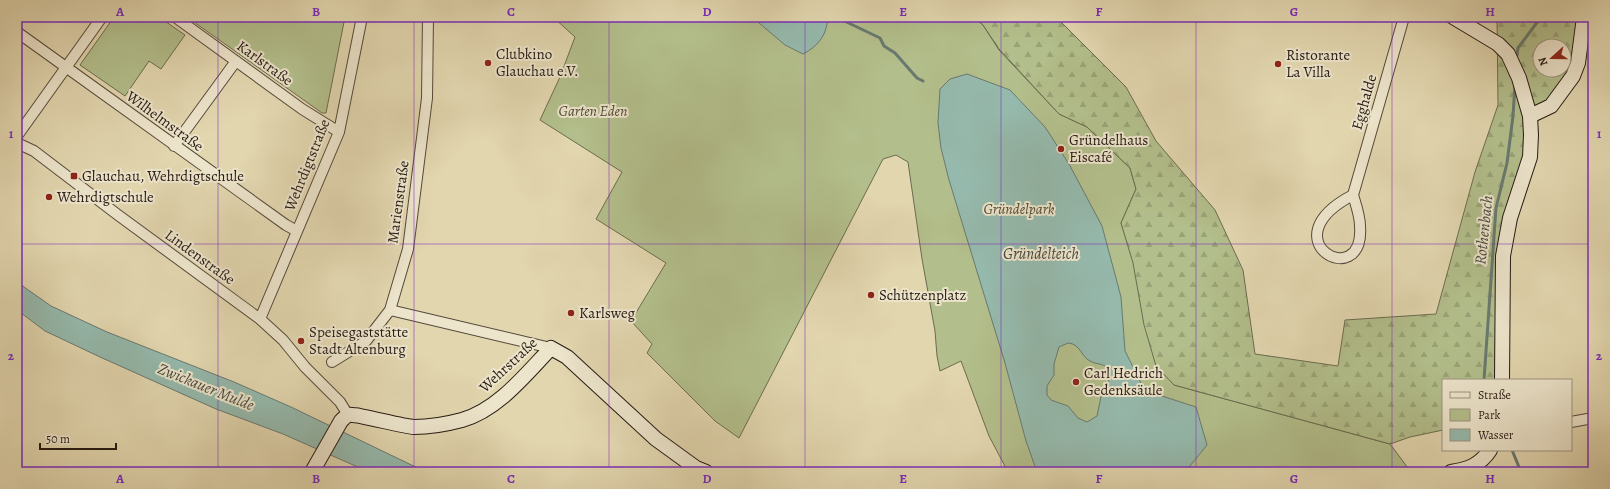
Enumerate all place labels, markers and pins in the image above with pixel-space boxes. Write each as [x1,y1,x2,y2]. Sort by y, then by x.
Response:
place label: Clubkino Glauchau e.V. [496,44,579,81]
place label: Ristorante La Villa [1286,45,1350,82]
marker: Clubkino Glauchau e.V. [483,58,493,68]
marker: Ristorante La Villa [1273,59,1283,69]
place label: Gründelhaus Eiscafé [1069,130,1148,167]
marker: Gründelhaus Eiscafé [1056,144,1066,154]
place label: Glauchau, Wehrdigtschule [82,166,244,186]
marker: Glauchau, Wehrdigtschule [69,171,79,181]
place label: Wehrdigtschule [56,187,154,207]
marker: Wehrdigtschule [44,192,54,202]
place label: Schützenplatz [879,285,966,305]
marker: Schützenplatz [866,290,876,300]
place label: Karlsweg [579,303,636,323]
marker: Karlsweg [566,308,576,318]
place label: Speisegaststätte Stadt Altenburg [309,322,409,359]
marker: Speisegaststätte Stadt Altenburg [296,336,306,346]
place label: Carl Hedrich Gedenksäule [1084,363,1163,400]
marker: Carl Hedrich Gedenksäule [1071,377,1081,387]

